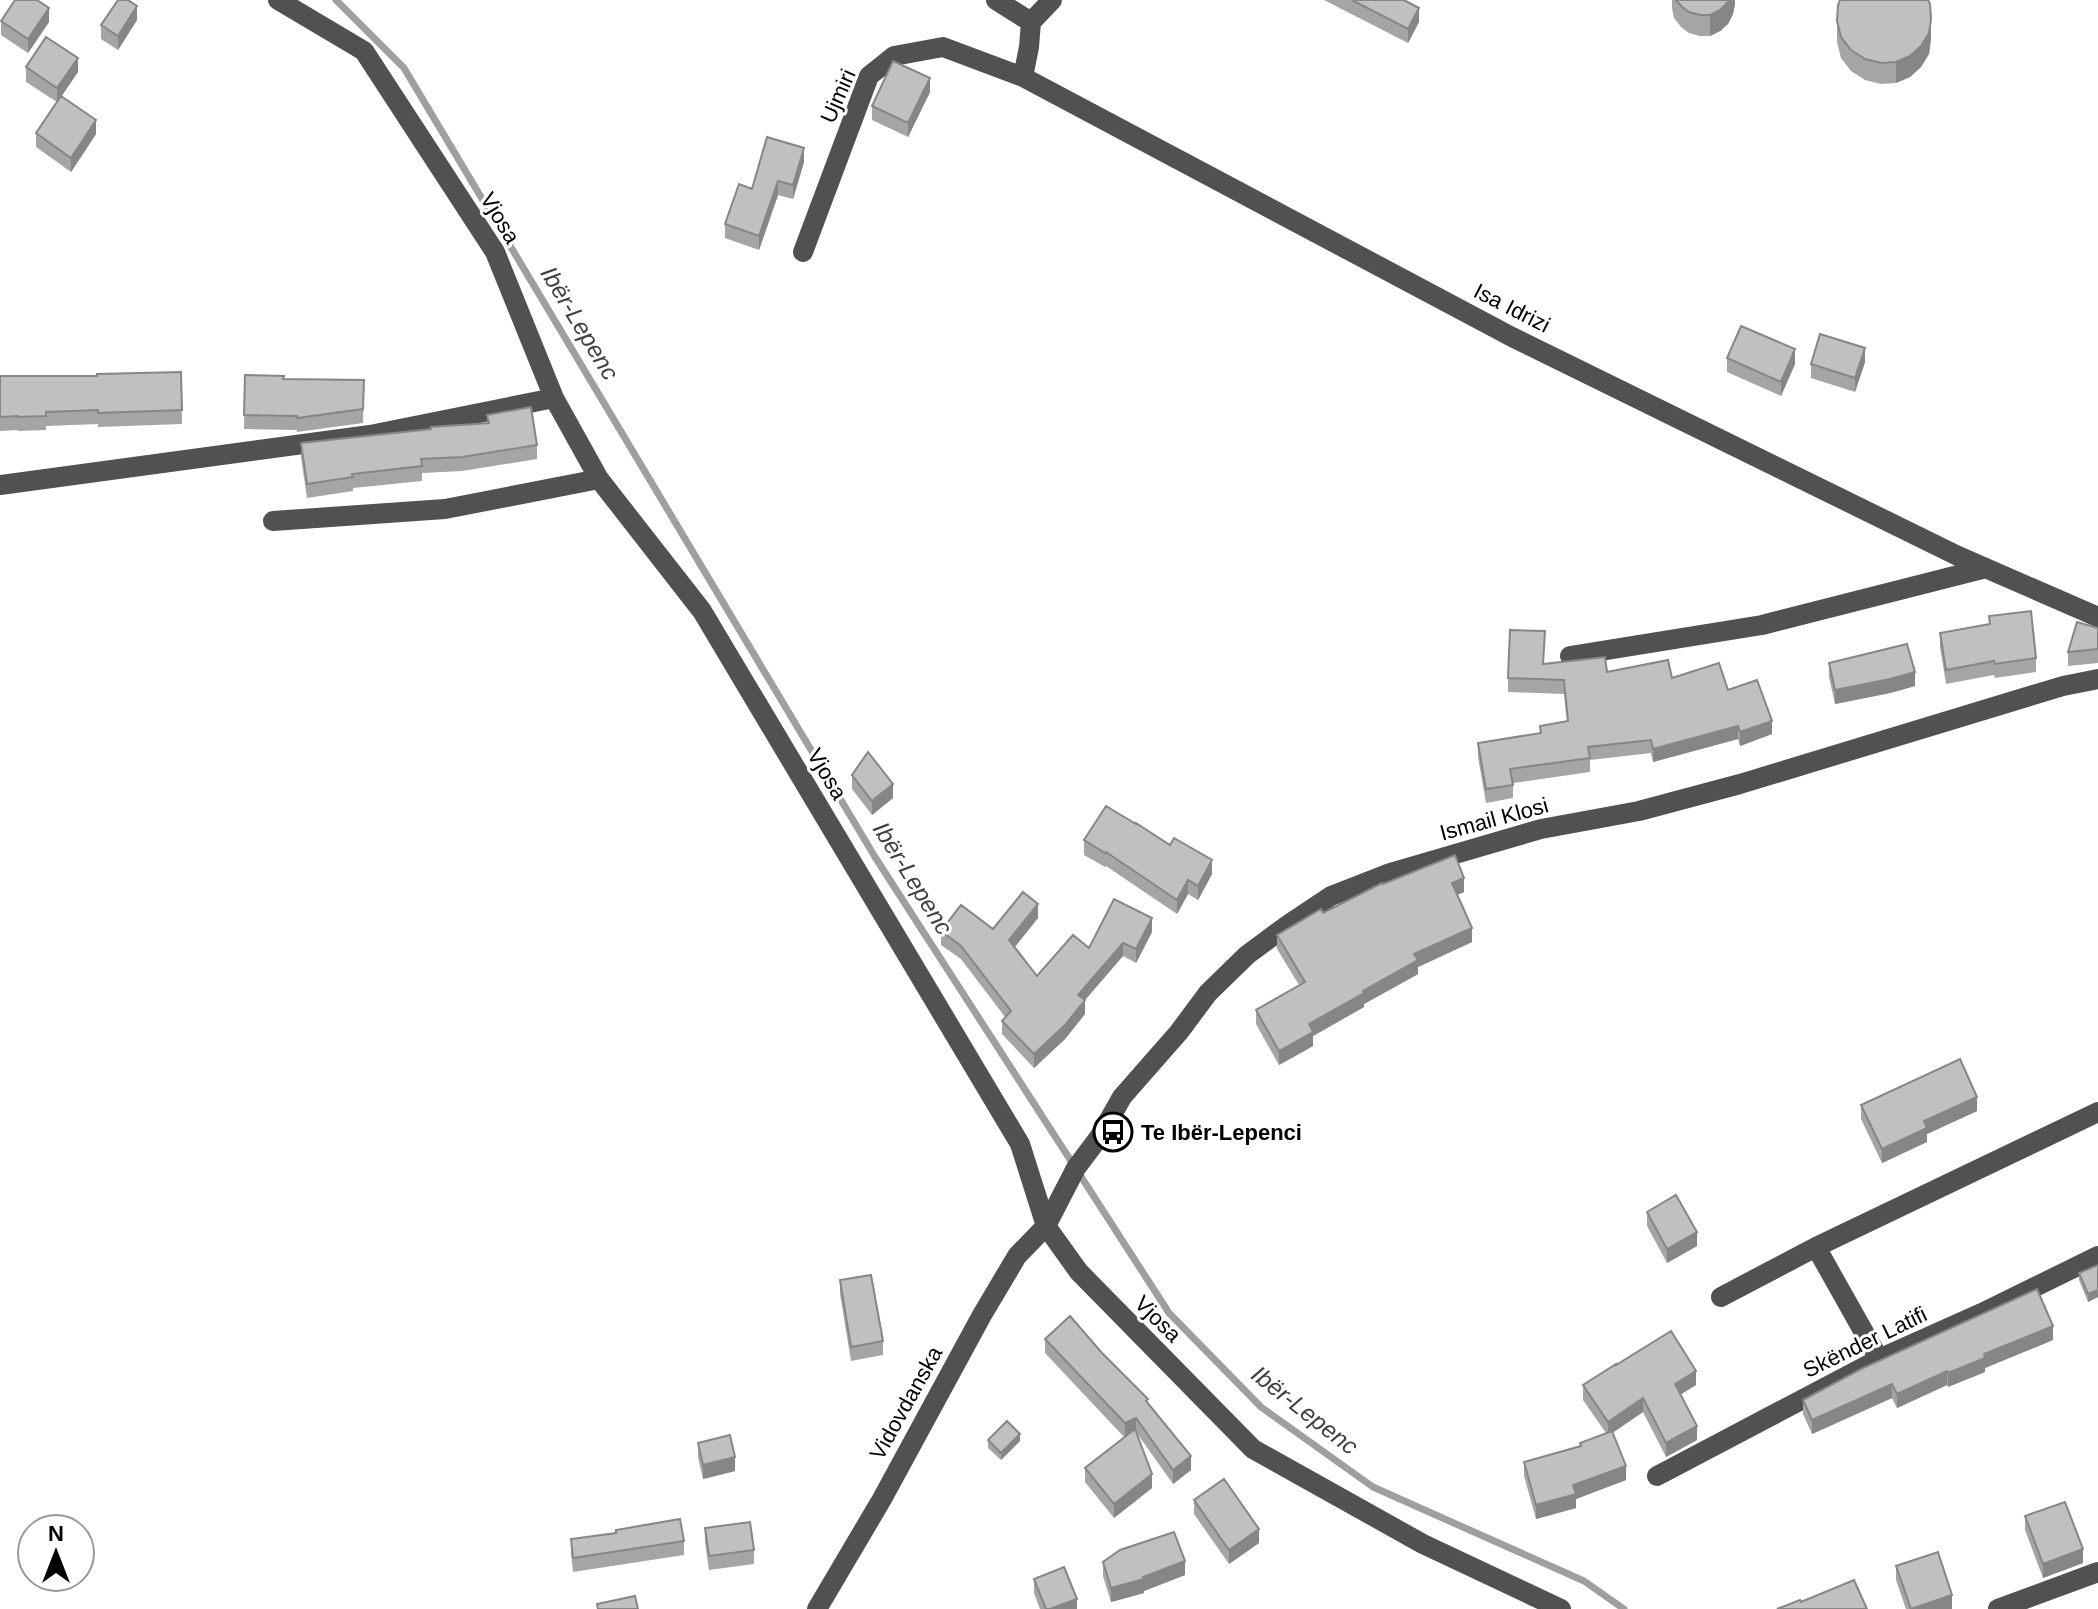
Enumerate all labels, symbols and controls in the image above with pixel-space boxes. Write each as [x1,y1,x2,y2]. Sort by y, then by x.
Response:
street label: Ujmiri [815,65,861,127]
street label: Vjosa [475,188,525,249]
water label: Ibër-Lepenc [536,261,624,385]
street label: Isa Idrizi [1470,278,1554,338]
street label: Vjosa [802,744,852,805]
street label: Ismail Klosi [1437,793,1551,845]
water label: Ibër-Lepenc [868,817,958,939]
bus stop icon: Te Ibër-Lepenci [1092,1111,1134,1153]
place label: Te Ibër-Lepenci [1141,1120,1302,1145]
street label: Vjosa [1130,1291,1187,1348]
street label: Skënder Latifi [1799,1301,1931,1383]
street label: Vidovdanska [865,1341,948,1464]
water label: Ibër-Lepenc [1246,1360,1364,1460]
north arrow [16,1513,96,1593]
text: N [48,1521,64,1546]

